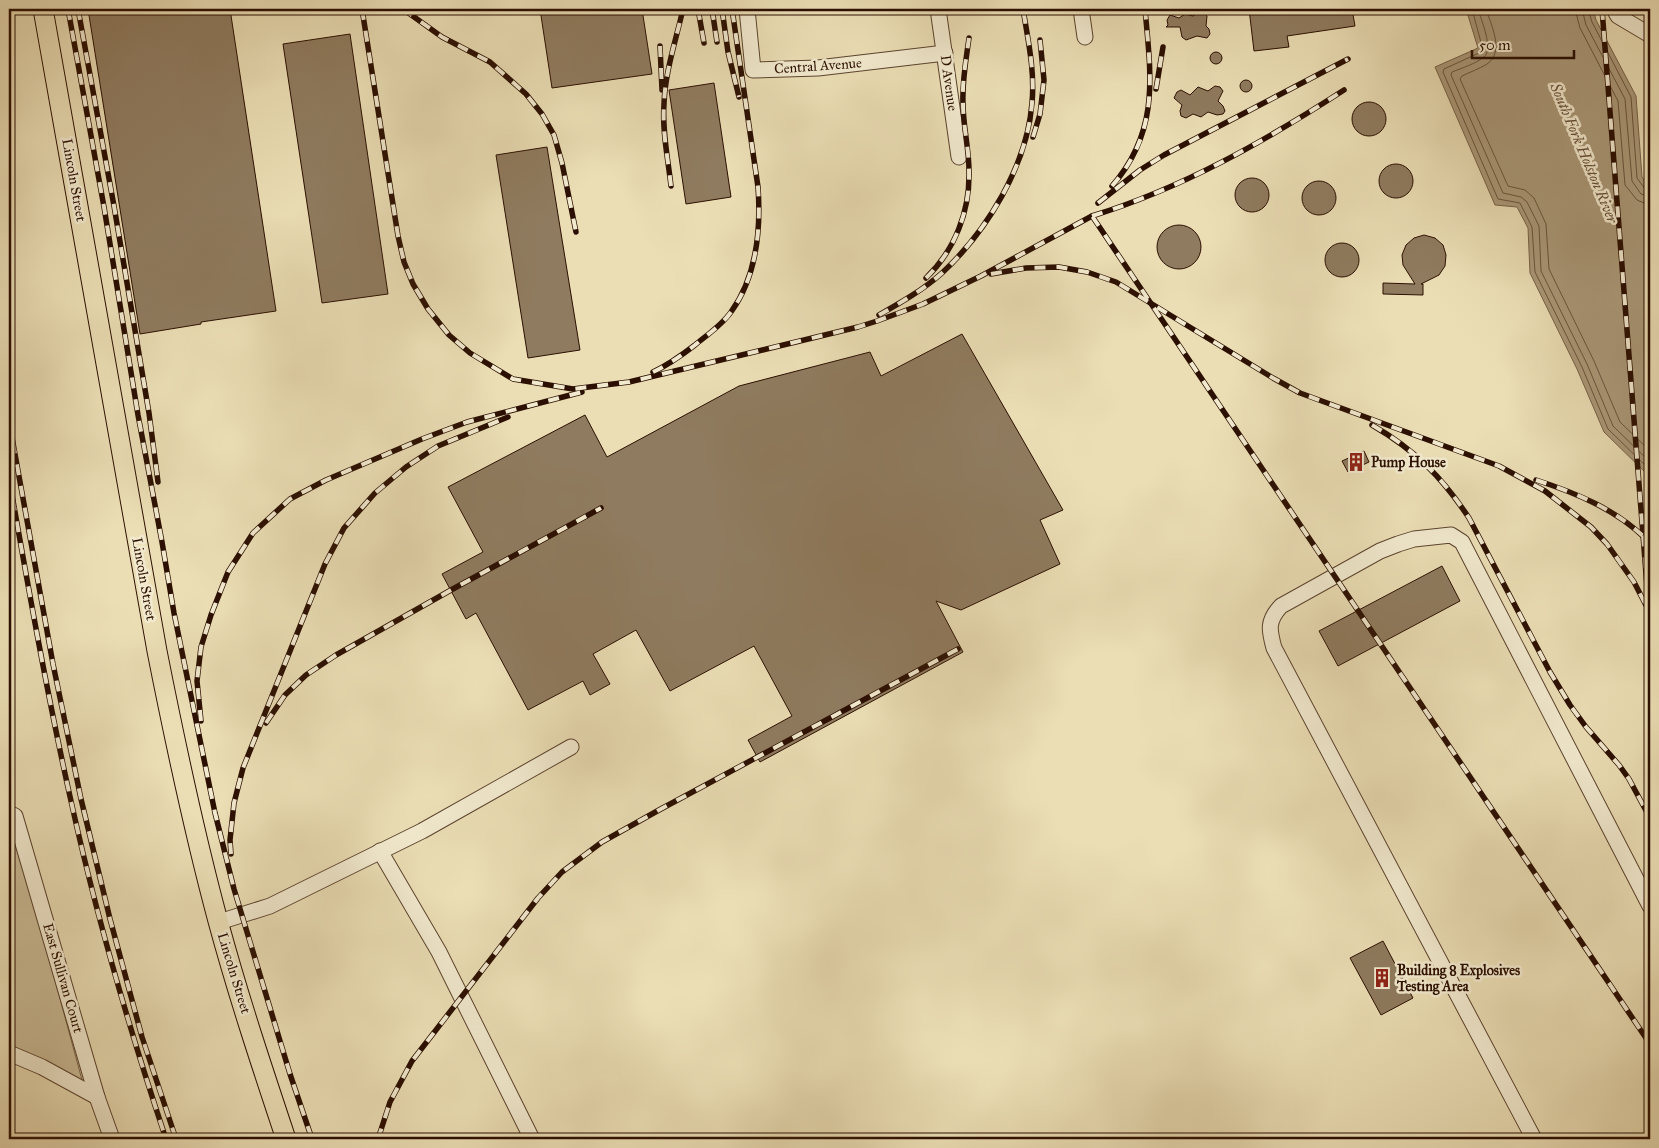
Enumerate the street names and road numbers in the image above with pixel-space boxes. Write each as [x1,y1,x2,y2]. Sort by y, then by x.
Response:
street label: Central Avenue [774,54,863,78]
street label: D Avenue [937,54,961,112]
street label: Lincoln Street [58,137,90,223]
street label: Lincoln Street [128,536,160,622]
street label: East Sullivan Court [39,921,87,1035]
street label: Lincoln Street [214,930,254,1016]

